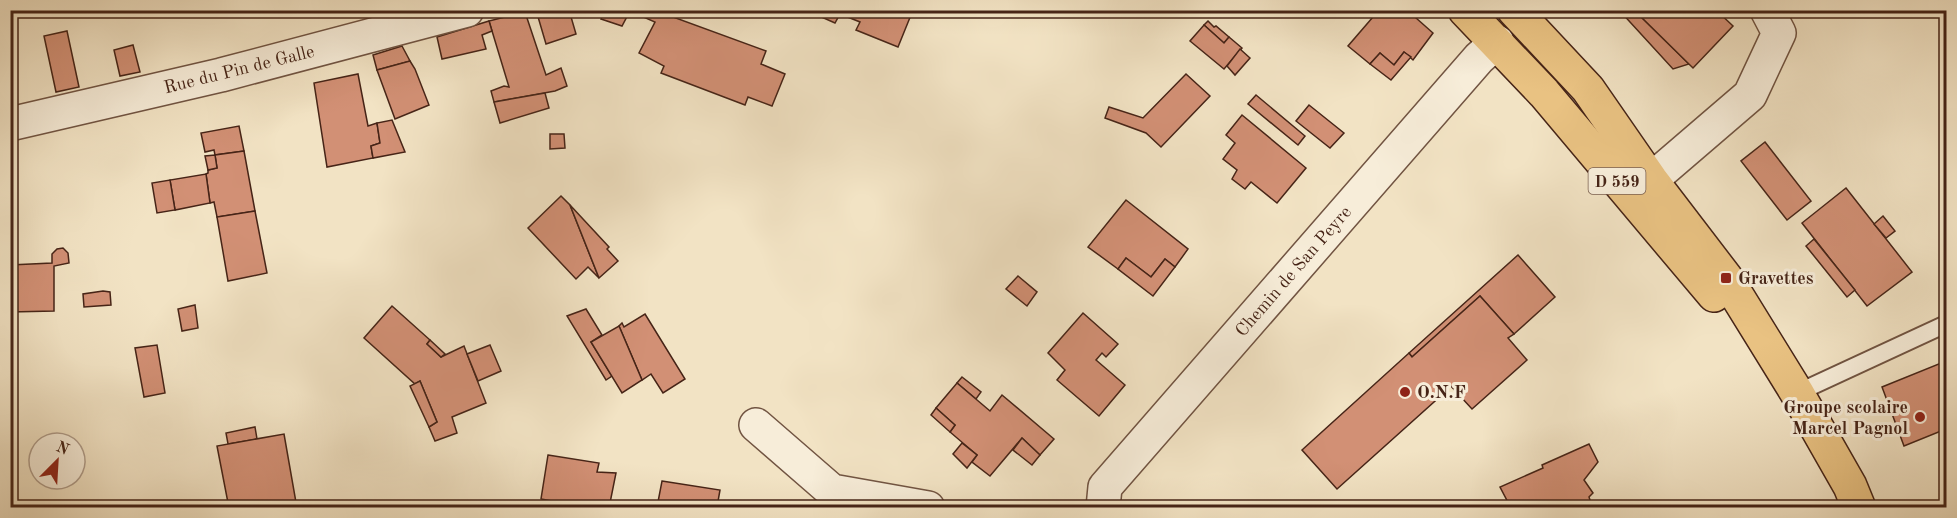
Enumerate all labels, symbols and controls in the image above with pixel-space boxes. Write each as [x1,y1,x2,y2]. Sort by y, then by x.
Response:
street label: Rue du Pin de Galle [162,43,316,97]
road number: D 559 [1588,168,1646,194]
street label: Chemin de San Peyre [1232,203,1355,340]
place label: Gravettes [1738,270,1814,288]
marker: Gravettes [1719,271,1733,285]
place label: O.N.F [1417,384,1466,402]
marker: O.N.F [1398,385,1412,399]
place label: Groupe scolaire Marcel Pagnol [1783,399,1908,438]
marker: Groupe scolaire Marcel Pagnol [1913,410,1927,424]
north arrow [27,431,87,491]
text: N [53,439,72,459]

